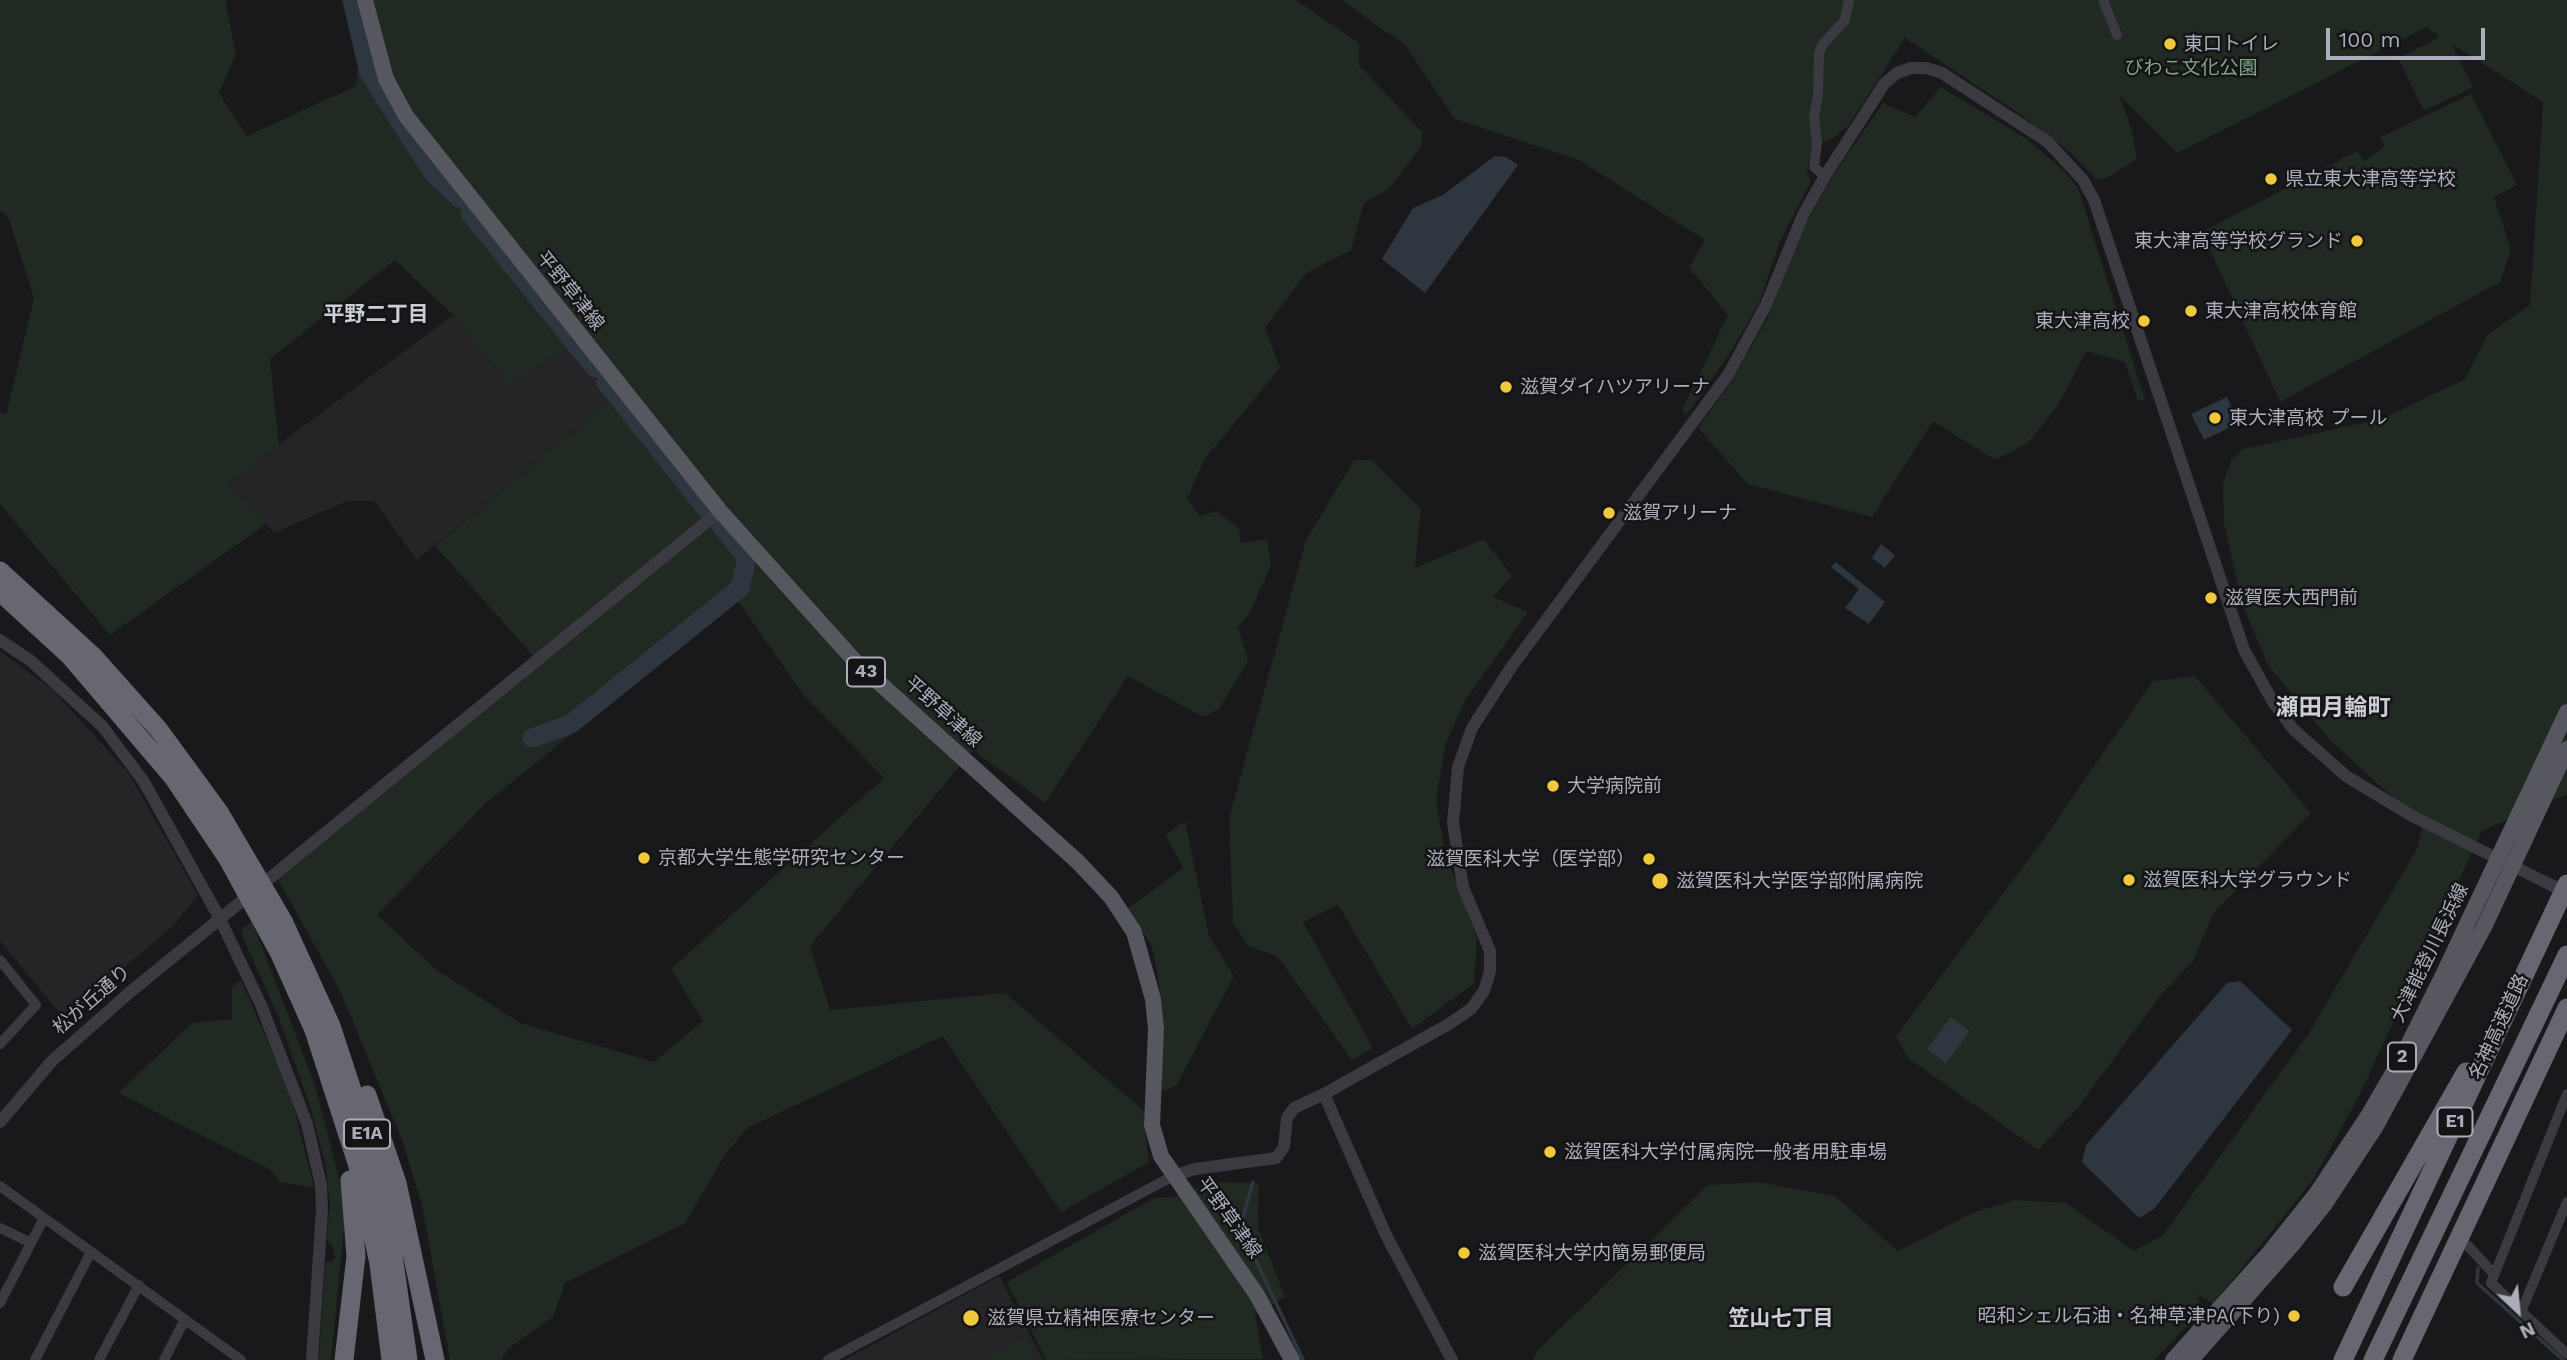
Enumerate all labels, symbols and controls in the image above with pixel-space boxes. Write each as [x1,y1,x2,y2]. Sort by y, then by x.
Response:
scale bar [2329,14,2488,58]
text: 100 m [2339,27,2401,52]
place label: 東口トイレ [2184,33,2279,55]
marker: 東口トイレ [2162,36,2178,52]
park label: びわこ文化公園 [2125,57,2257,79]
place label: 県立東大津高等学校 [2285,168,2456,190]
marker: 県立東大津高等学校 [2263,171,2279,187]
place label: 東大津高等学校グランド [2134,230,2343,252]
marker: 東大津高等学校グランド [2349,233,2365,249]
street label: 平野草津線 [531,247,609,335]
place label: 東大津高校体育館 [2205,300,2357,322]
district label: 平野二丁目 [324,302,428,328]
marker: 東大津高校体育館 [2183,303,2199,319]
place label: 東大津高校 [2035,310,2130,332]
marker: 東大津高校 [2136,313,2152,329]
place label: 滋賀ダイハツアリーナ [1520,376,1710,398]
marker: 滋賀ダイハツアリーナ [1498,379,1514,395]
place label: 東大津高校 プール [2229,407,2387,429]
marker: 東大津高校 プール [2207,410,2223,426]
place label: 滋賀アリーナ [1623,502,1737,524]
marker: 滋賀アリーナ [1601,505,1617,521]
place label: 滋賀医大西門前 [2225,587,2358,609]
marker: 滋賀医大西門前 [2203,590,2219,606]
road number: 43 [847,658,885,686]
street label: 平野草津線 [900,672,986,752]
district label: 瀬田月輪町 [2276,694,2390,722]
place label: 大学病院前 [1567,775,1662,797]
marker: 大学病院前 [1545,778,1561,794]
place label: 京都大学生態学研究センター [658,847,905,869]
place label: 滋賀医科大学（医学部） [1426,848,1635,870]
marker: 京都大学生態学研究センター [636,850,652,866]
marker: 滋賀医科大学（医学部） [1641,851,1657,867]
place label: 滋賀医科大学グラウンド [2143,869,2352,891]
place label: 滋賀医科大学医学部附属病院 [1676,870,1923,892]
marker: 滋賀医科大学医学部附属病院 [1650,871,1670,891]
marker: 滋賀医科大学グラウンド [2121,872,2137,888]
street label: 大津能登川長浜線 [2386,880,2474,1026]
street label: 松が丘通り [49,960,135,1040]
street label: 名神高速道路 [2465,971,2533,1083]
road number: 2 [2388,1042,2416,1072]
road number: E1 [2438,1107,2472,1136]
road number: E1A [344,1120,390,1148]
place label: 滋賀医科大学付属病院一般者用駐車場 [1564,1141,1887,1163]
marker: 滋賀医科大学付属病院一般者用駐車場 [1542,1144,1558,1160]
street label: 平野草津線 [1192,1173,1266,1263]
place label: 滋賀医科大学内簡易郵便局 [1478,1242,1706,1264]
marker: 滋賀医科大学内簡易郵便局 [1456,1245,1472,1261]
north arrow [2483,1276,2553,1346]
place label: 昭和シェル石油・名神草津PA(下り) [1977,1305,2280,1327]
district label: 笠山七丁目 [1729,1306,1833,1332]
place label: 滋賀県立精神医療センター [987,1307,1215,1329]
marker: 滋賀県立精神医療センター [961,1308,981,1328]
marker: 昭和シェル石油・名神草津PA(下り) [2286,1308,2302,1324]
text: N [2516,1317,2539,1344]

